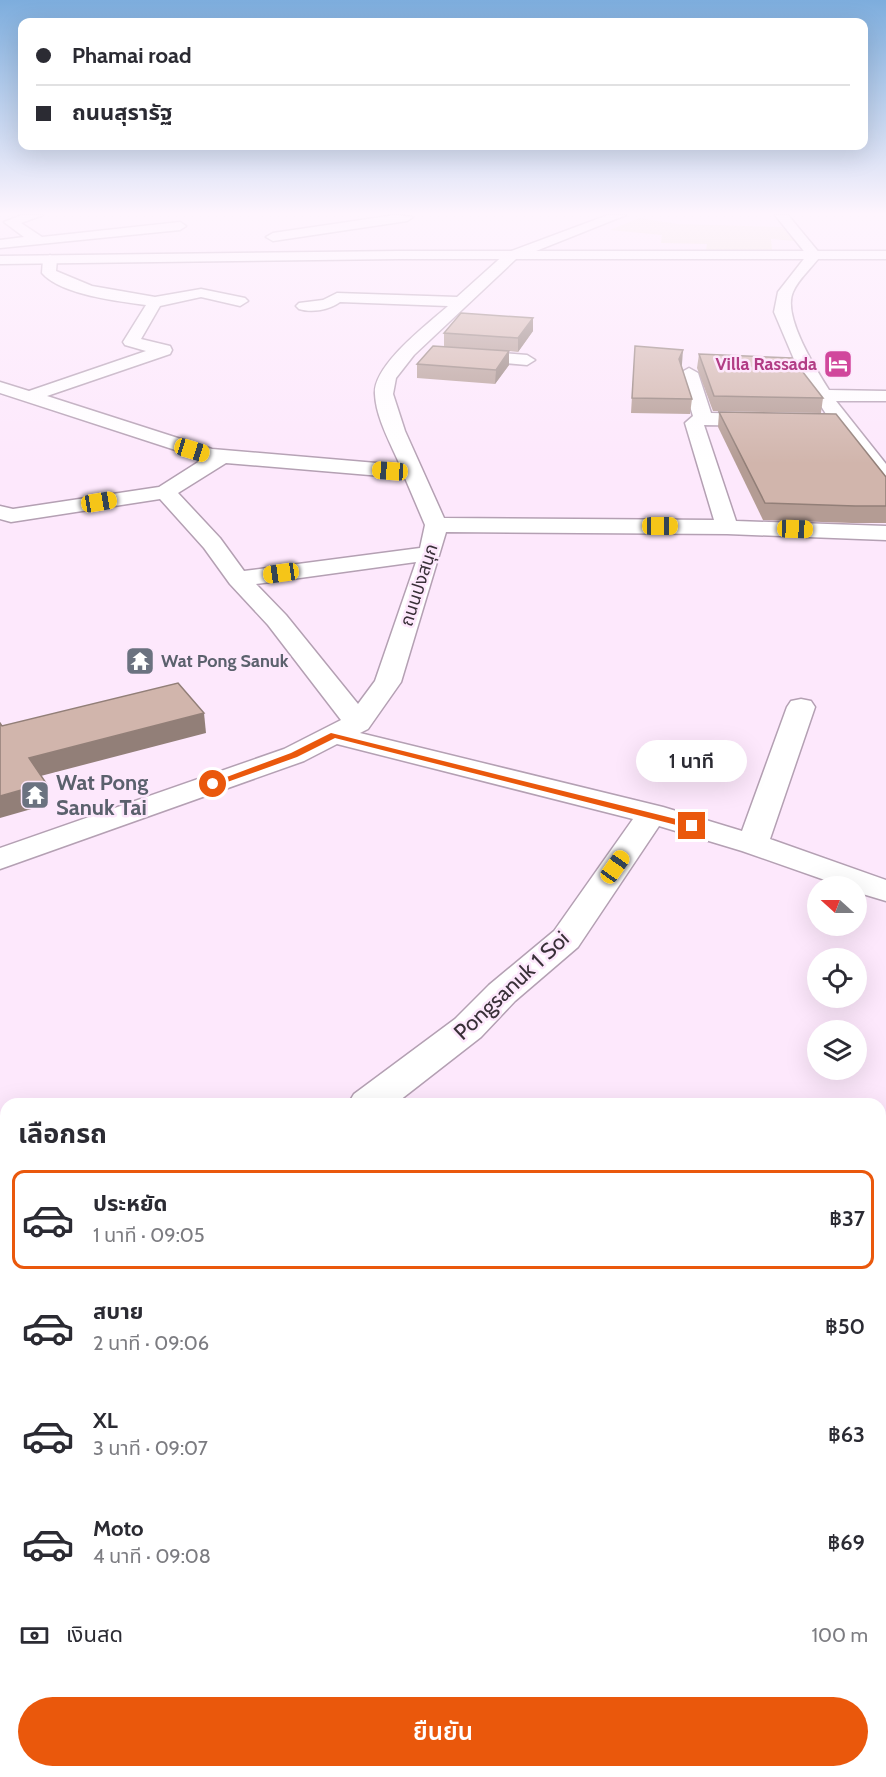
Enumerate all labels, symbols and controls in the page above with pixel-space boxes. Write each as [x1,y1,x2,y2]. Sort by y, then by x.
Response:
text: Phamai road [72,42,191,69]
text: ถนนสุรารัฐ [72,99,172,126]
hotel icon: Villa Rassada [822,348,854,380]
place label: Villa Rassada [716,353,817,375]
car [172,436,212,464]
car [371,461,409,481]
car [80,490,118,514]
car [642,517,678,535]
car [777,519,813,539]
street label: ถนนปงสนุก [395,541,443,629]
car [262,562,300,584]
temple icon: Wat Pong Sanuk [124,645,156,677]
place label: Wat Pong Sanuk [161,650,289,672]
callout: 1 นาที [636,739,748,781]
text: 1 นาที [669,749,714,773]
place label: Wat Pong Sanuk Tai [56,769,148,821]
route start [199,770,226,797]
temple icon: Wat Pong Sanuk Tai [19,779,51,811]
route end [678,812,705,839]
car [597,847,633,887]
north arrow [807,876,867,936]
map controls [807,876,867,1080]
street label: Pongsanuk 1 Soi [448,925,575,1046]
button: locate [807,948,867,1008]
button: layers [807,1020,867,1080]
text: เลือกรถ [18,1117,107,1150]
text: ประหยัด [93,1190,168,1217]
icon: car [21,1193,75,1247]
text: ฿37 [829,1205,865,1232]
text: 1 นาที · 09:05 [93,1223,205,1247]
text: สบาย [93,1298,143,1325]
icon: car [21,1301,75,1355]
text: ฿50 [825,1313,865,1340]
text: 2 นาที · 09:06 [93,1331,209,1355]
text: XL [93,1407,118,1434]
icon: car [21,1409,75,1463]
text: ฿63 [828,1421,865,1448]
text: 3 นาที · 09:07 [93,1436,208,1460]
text: Moto [93,1515,144,1542]
icon: car [21,1517,75,1571]
text: ฿69 [827,1529,865,1556]
text: 4 นาที · 09:08 [93,1544,211,1568]
icon: cash [18,1619,51,1652]
text: เงินสด [66,1621,123,1648]
text: 100 m [812,1623,868,1647]
button: ยืนยัน [18,1697,868,1766]

